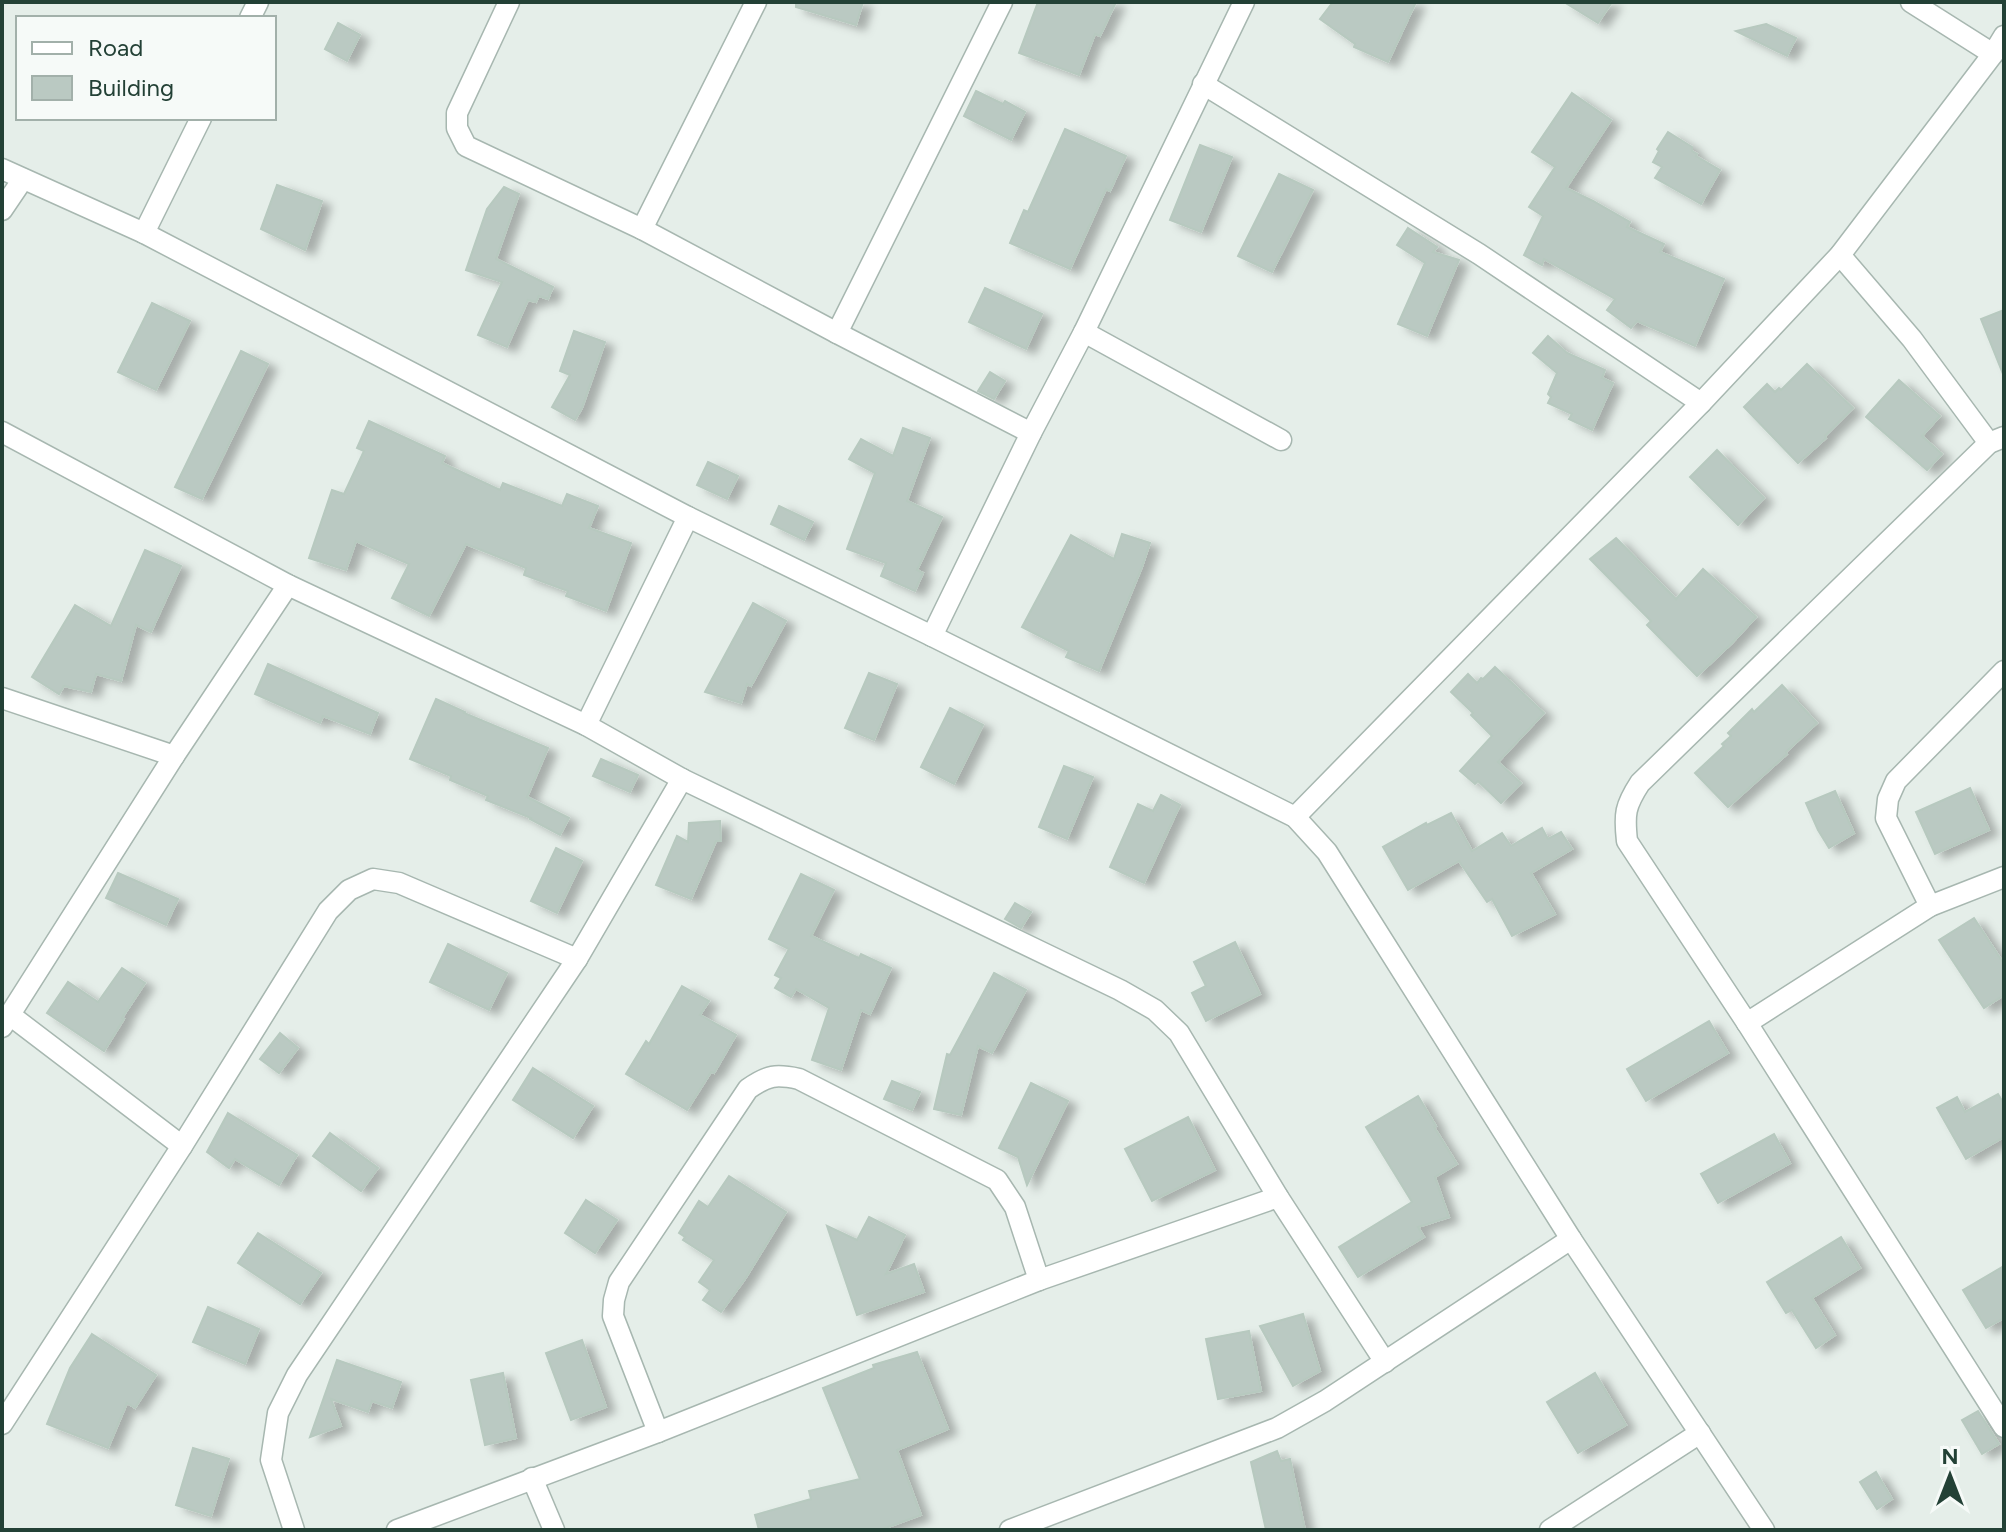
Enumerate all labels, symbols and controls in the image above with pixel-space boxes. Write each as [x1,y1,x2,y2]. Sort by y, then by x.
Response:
legend [16,16,276,120]
text: Road [88,33,143,62]
text: Building [88,73,174,102]
north arrow [1910,1436,1990,1516]
text: N [1941,1443,1959,1470]

